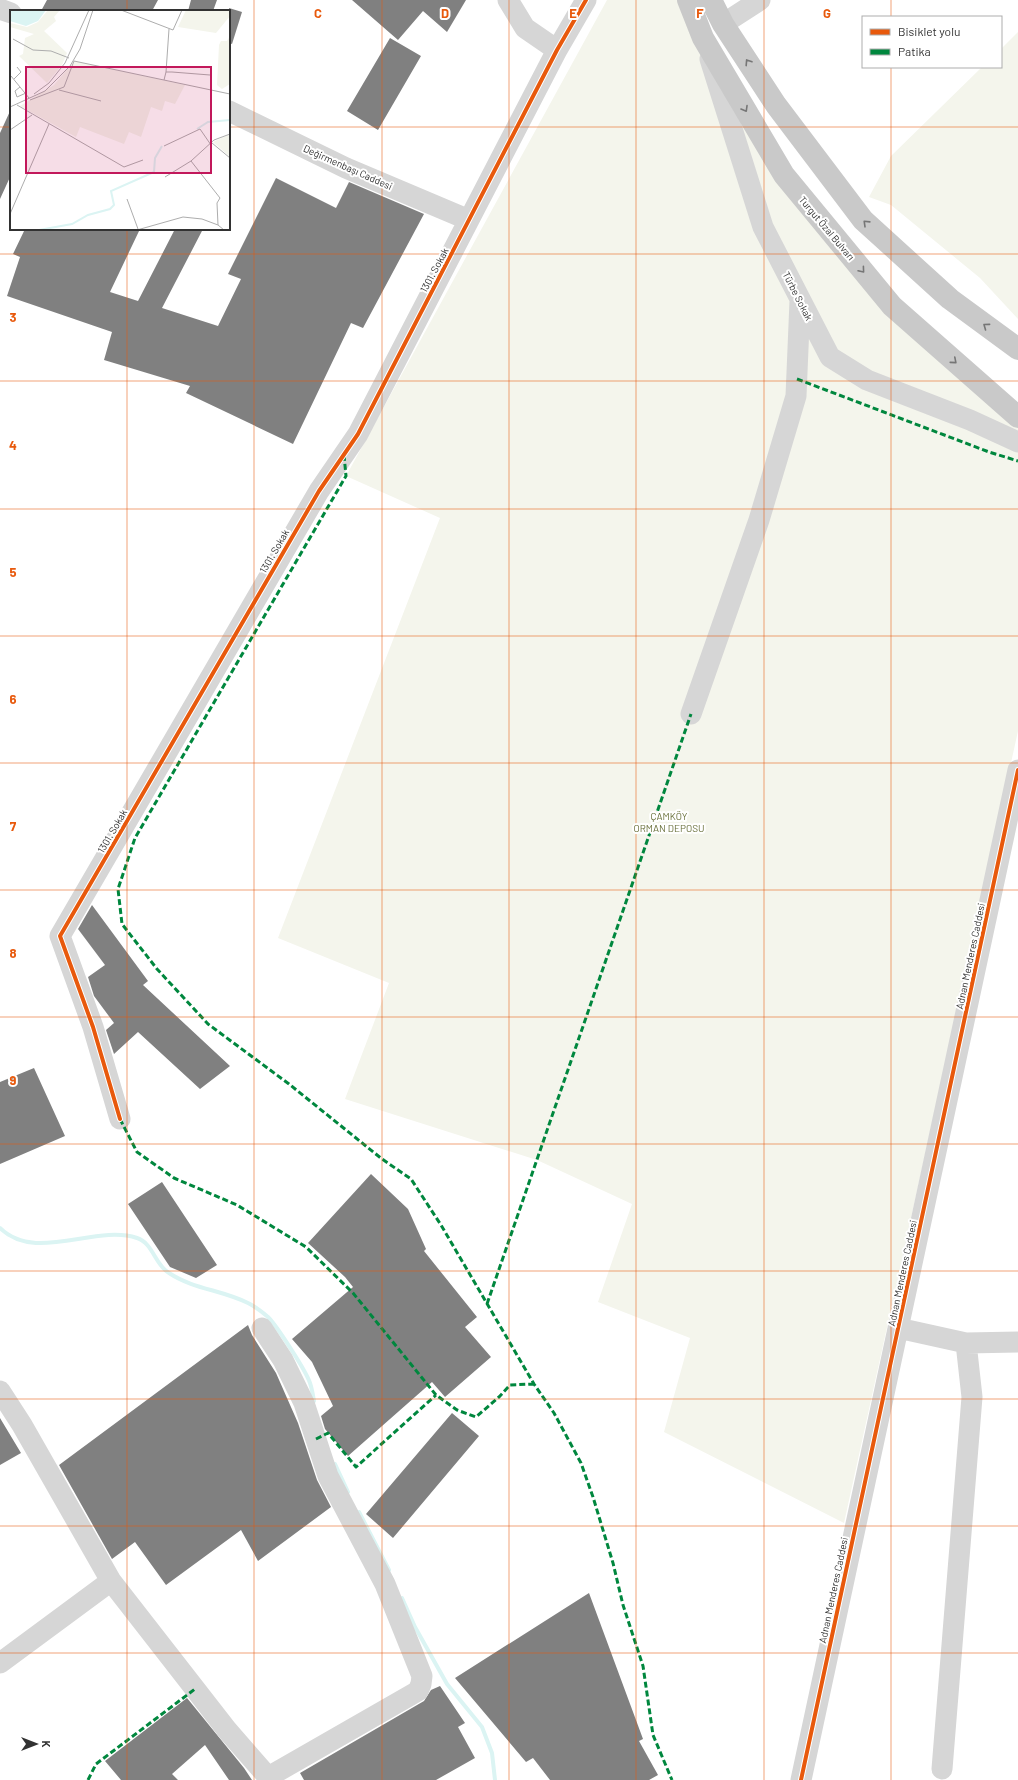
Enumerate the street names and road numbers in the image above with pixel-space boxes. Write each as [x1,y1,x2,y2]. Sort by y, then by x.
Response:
street label: Değirmenbaşı Caddesi [302,142,394,192]
street label: Turgut Özal Bulvarı [797,194,857,262]
street label: 1301. Sokak [417,246,451,294]
street label: Türbe Sokak [781,270,815,322]
street label: 1301. Sokak [257,527,291,575]
street label: 1301. Sokak [95,807,129,855]
street label: Adnan Menderes Caddesi [953,902,987,1010]
street label: Adnan Menderes Caddesi [885,1219,919,1327]
street label: Adnan Menderes Caddesi [816,1536,850,1644]

